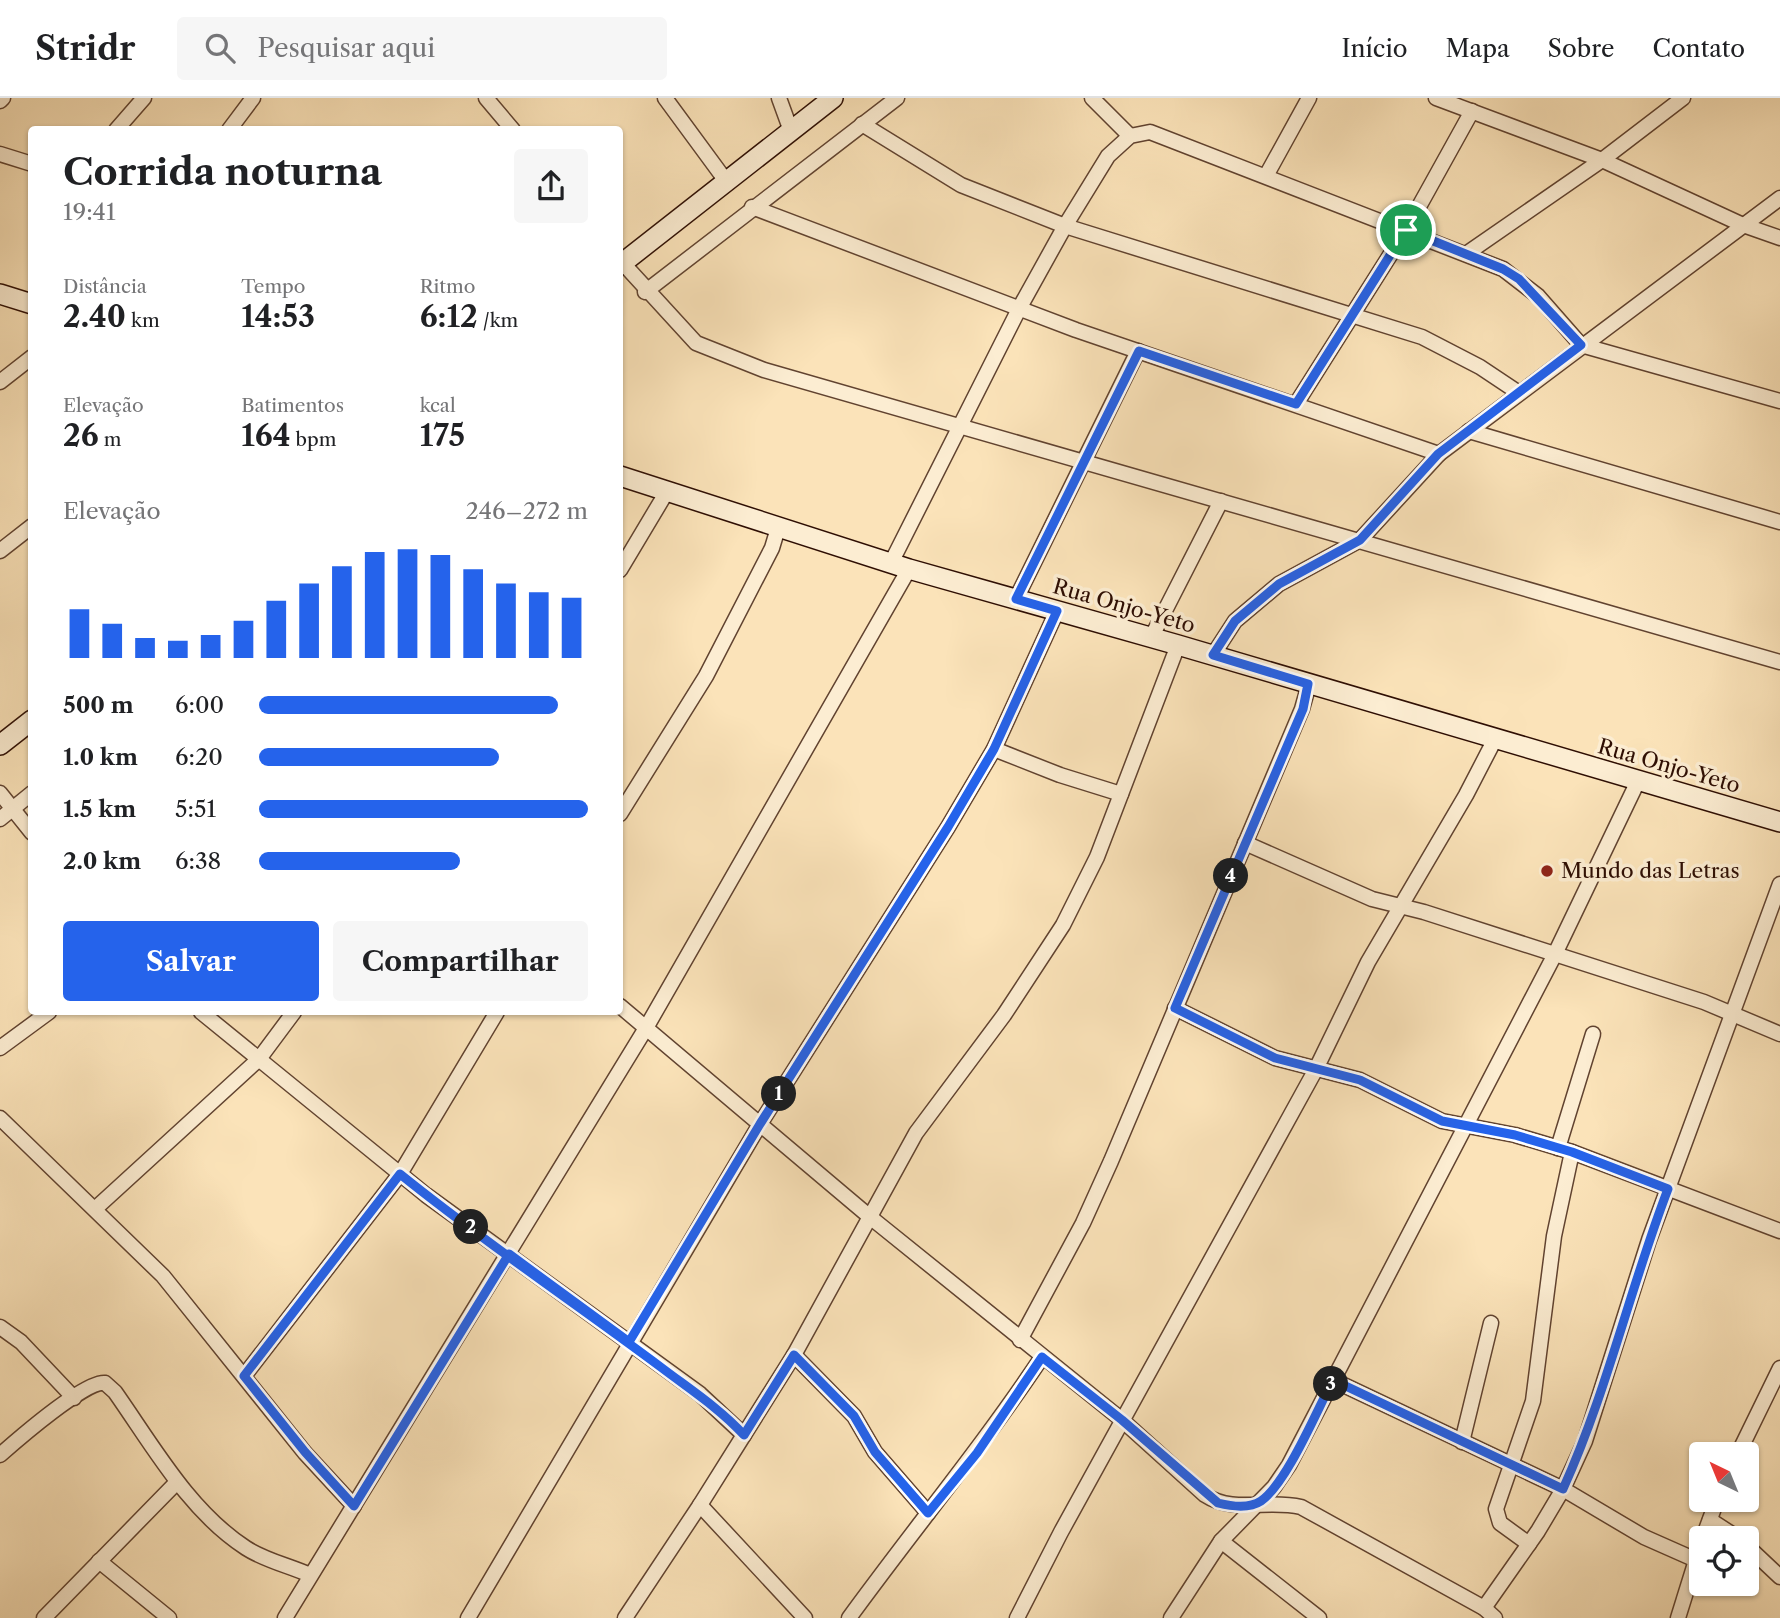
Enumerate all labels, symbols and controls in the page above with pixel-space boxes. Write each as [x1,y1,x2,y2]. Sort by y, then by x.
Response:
search box [177,17,667,80]
text: Stridr [35,28,135,69]
icon: search [201,29,239,67]
text: Pesquisar aqui [257,32,435,64]
text: Início [1341,34,1407,63]
text: Mapa [1445,34,1510,63]
text: Sobre [1548,34,1614,63]
text: Contato [1652,34,1745,63]
text: Corrida noturna [63,148,382,195]
button: share [514,149,588,223]
text: 19:41 [63,198,116,226]
pin [1376,200,1436,260]
icon: arrive [1387,211,1425,249]
text: Distância [63,275,147,298]
text: Tempo [241,275,305,298]
text: Ritmo [420,275,475,298]
text: 2.40 [63,298,126,335]
text: 14:53 [241,298,315,335]
text: 6:12 [420,298,478,335]
text: km [126,309,160,332]
text: /km [478,309,518,332]
text: Elevação [63,394,144,417]
text: Batimentos [241,394,344,417]
text: kcal [420,394,456,417]
text: 26 [63,417,99,454]
text: 164 [241,417,291,454]
text: 175 [420,417,465,454]
text: m [99,428,121,451]
text: bpm [291,428,336,451]
text: Elevação [63,497,161,525]
text: 246–272 m [466,497,588,525]
street label: Rua Onjo-Yeto [1050,573,1198,638]
text: 500 m [63,691,134,719]
text: 6:00 [175,691,224,719]
street label: Rua Onjo-Yeto [1595,733,1743,798]
text: 1.0 km [63,743,138,771]
text: 6:20 [175,743,223,771]
text: 1.5 km [63,795,136,823]
text: 5:51 [175,795,216,823]
text: 2.0 km [63,847,141,875]
text: 6:38 [175,847,221,875]
pin: 4 [1214,858,1248,894]
place label: Mundo das Letras [1561,858,1740,883]
marker: Mundo das Letras [1539,863,1555,879]
text: 4 [1225,864,1236,887]
button: Salvar [63,921,319,1001]
button: Compartilhar [333,921,588,1001]
pin: 1 [762,1076,796,1112]
text: 1 [774,1082,783,1105]
pin: 2 [454,1210,489,1244]
text: 2 [465,1215,476,1238]
pin: 3 [1314,1366,1348,1402]
text: 3 [1325,1372,1336,1395]
north arrow [1689,1442,1759,1512]
map controls [1689,1442,1759,1596]
button: locate [1689,1526,1759,1596]

